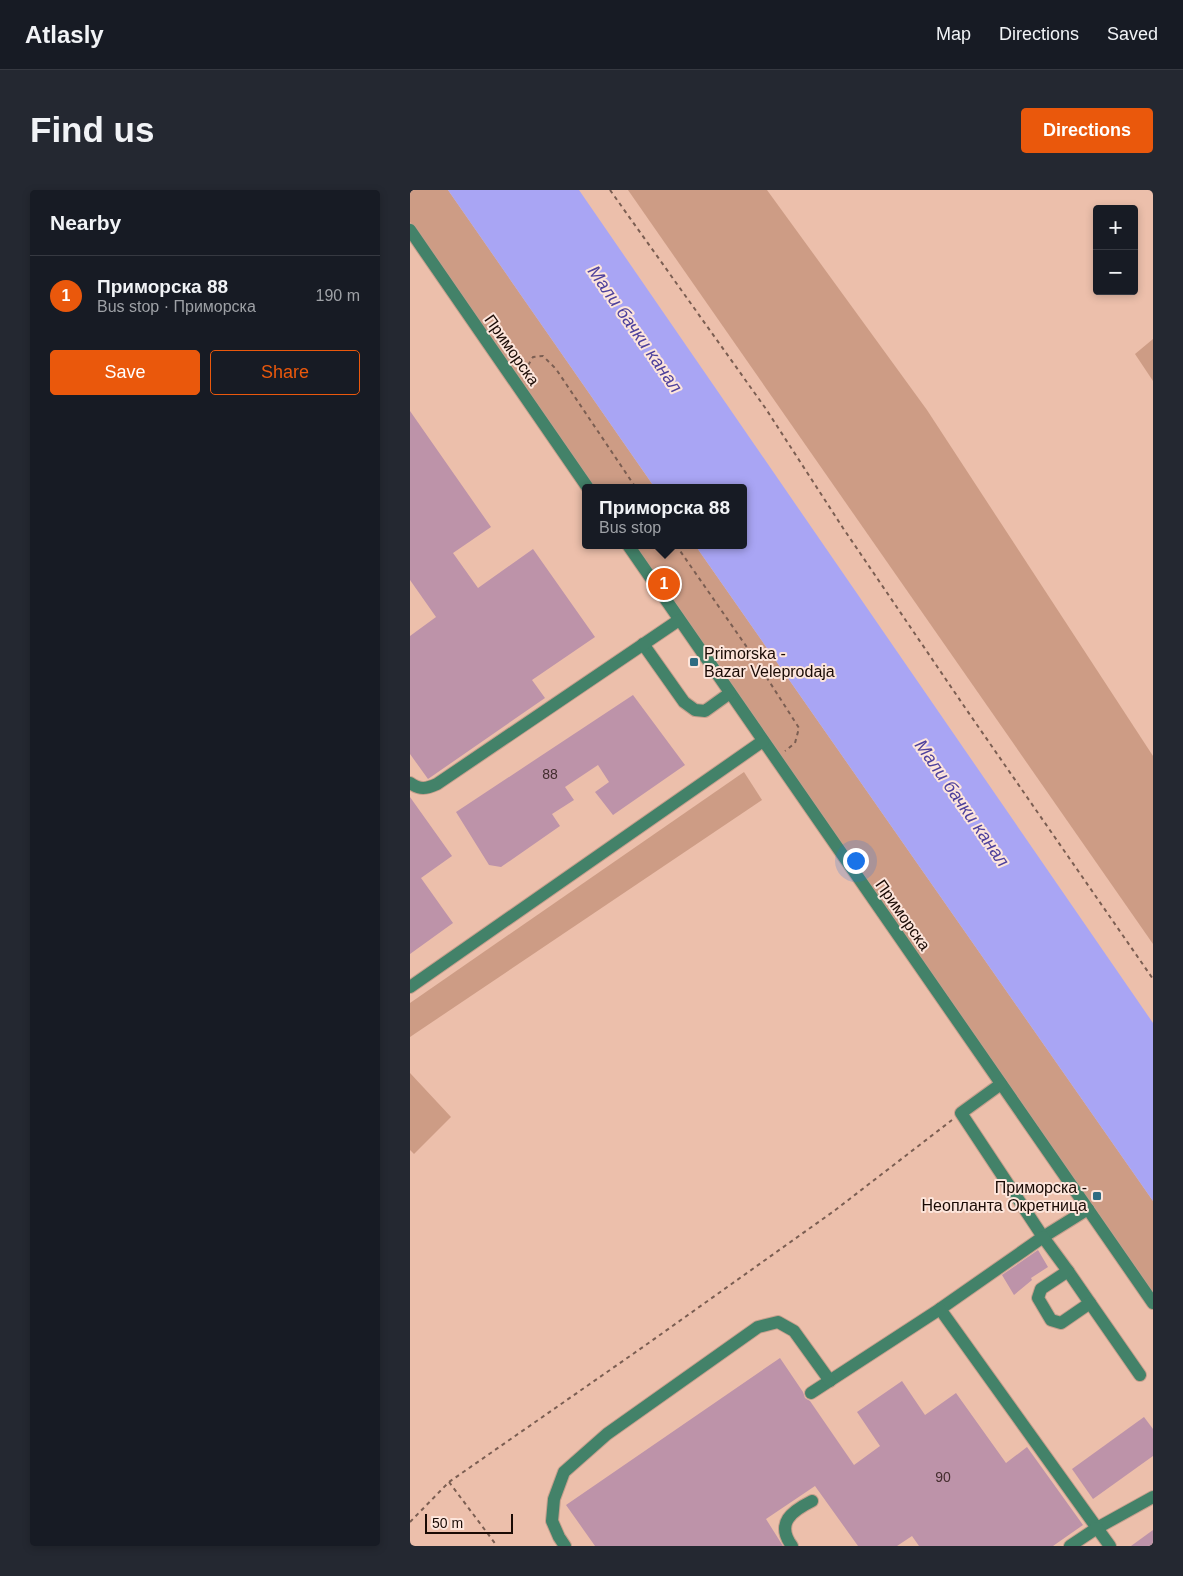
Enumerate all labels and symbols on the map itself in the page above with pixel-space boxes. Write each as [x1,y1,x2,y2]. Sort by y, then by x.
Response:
water label: Мали бачки канал [584,262,686,396]
street label: Приморска [481,311,543,389]
pin: 1 [648,565,680,603]
place label: Primorska - Bazar Veleprodaja [704,645,835,680]
marker: Primorska - Bazar Veleprodaja [688,656,700,668]
water label: Мали бачки канал [911,736,1013,870]
house number: 88 [542,766,558,782]
your location [843,848,869,874]
street label: Приморска [872,876,934,954]
place label: Приморска - Неопланта Окретница [922,1179,1087,1214]
marker: Приморска - Неопланта Окретница [1091,1190,1103,1202]
house number: 90 [935,1469,951,1485]
scale bar [425,1511,512,1534]

